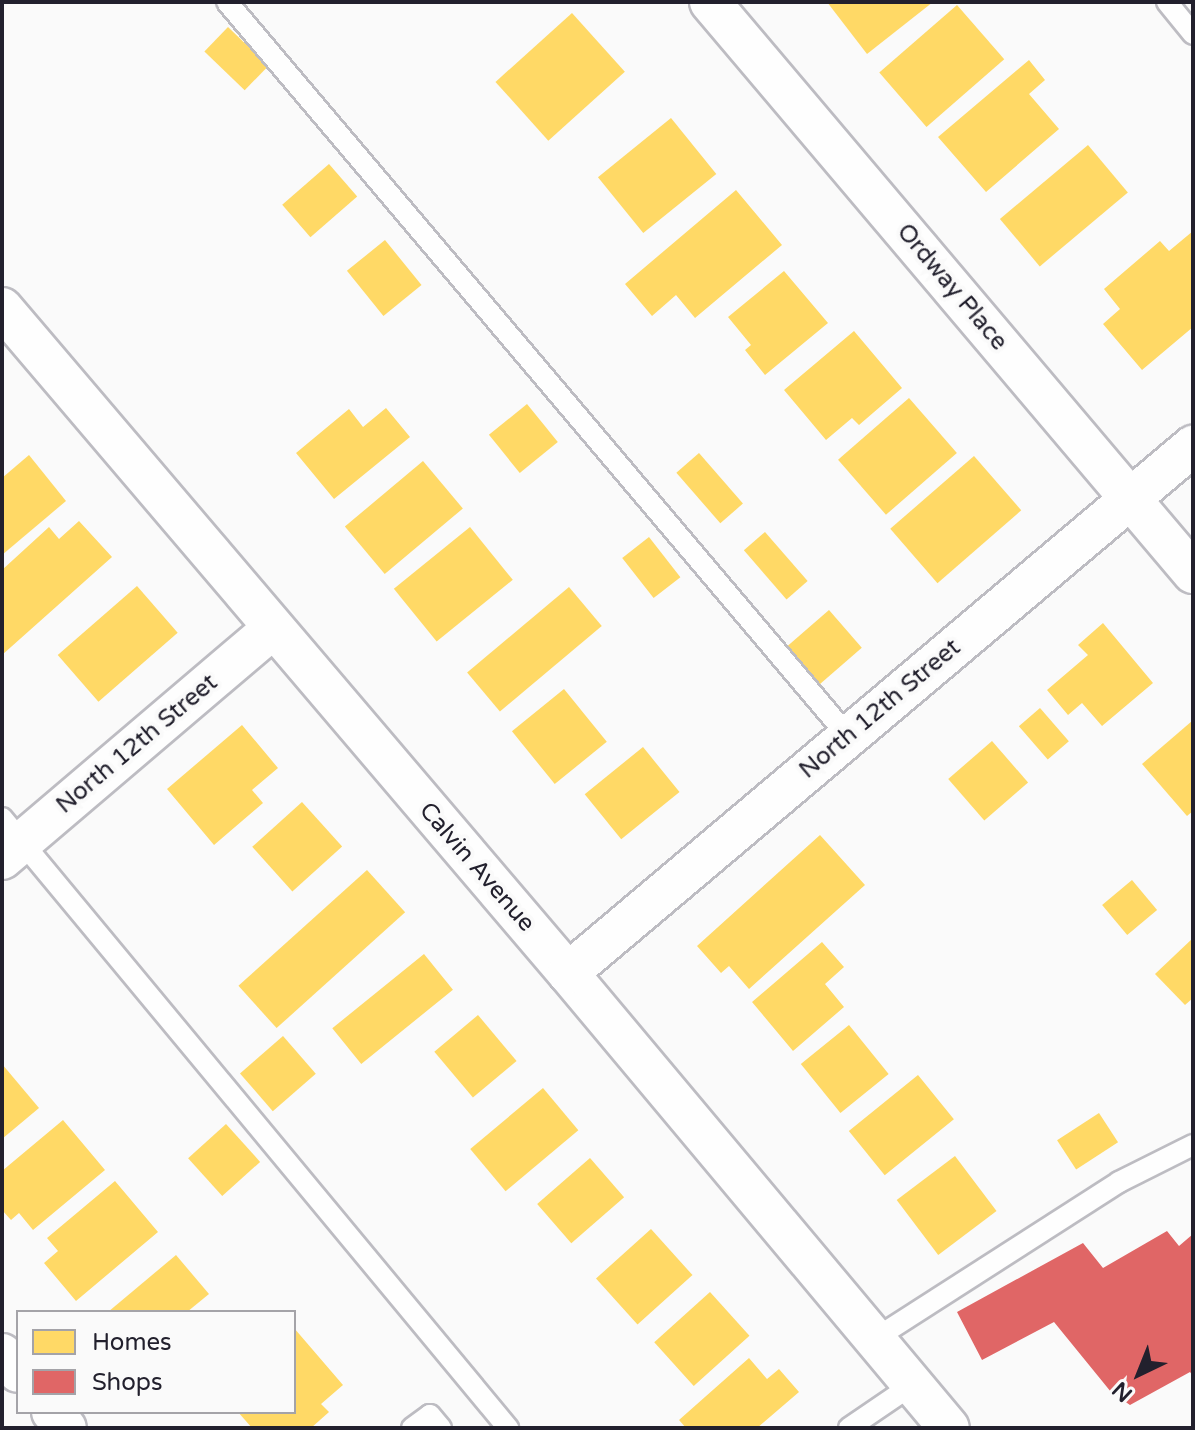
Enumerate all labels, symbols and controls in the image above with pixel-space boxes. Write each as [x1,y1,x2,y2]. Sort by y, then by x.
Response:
street label: Ordway Place [891,218,1013,356]
street label: North 12th Street [794,633,966,785]
street label: North 12th Street [51,668,223,820]
street label: Calvin Avenue [413,797,541,937]
legend [16,1310,296,1414]
text: Homes [92,1328,172,1357]
north arrow [1099,1334,1179,1414]
text: Shops [92,1368,162,1397]
text: N [1107,1376,1138,1407]

